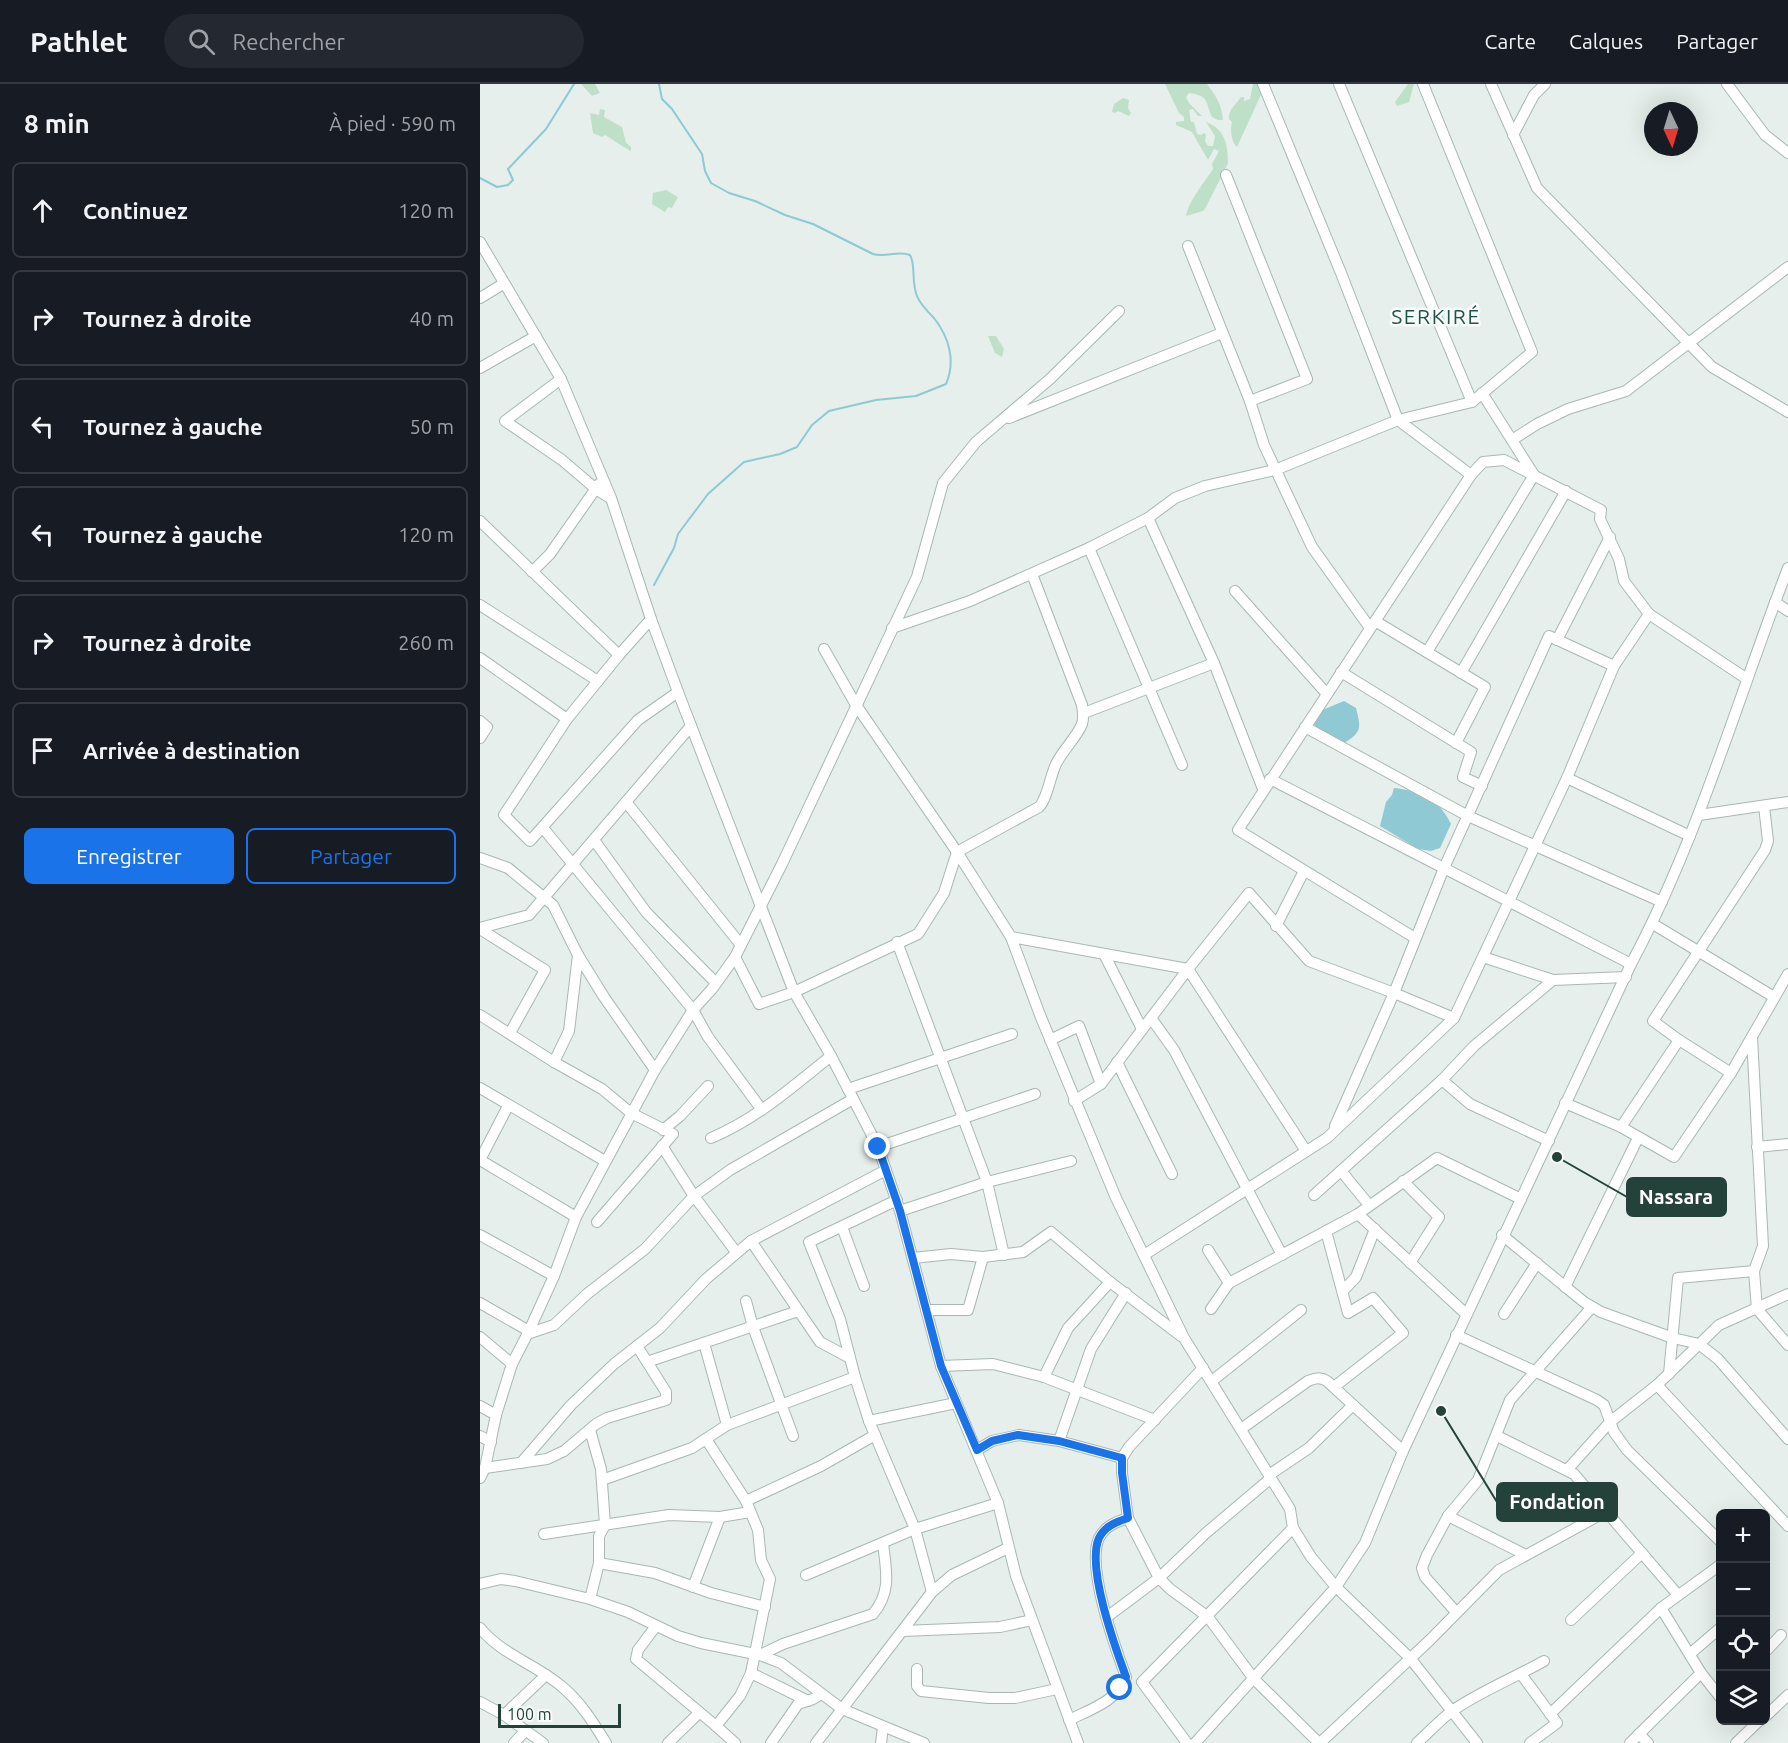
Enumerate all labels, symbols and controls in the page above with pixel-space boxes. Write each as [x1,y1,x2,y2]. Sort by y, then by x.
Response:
search box [164,14,584,68]
icon: search [185,25,218,58]
text: Pathlet [30,26,128,57]
text: Rechercher [233,29,345,54]
text: Carte [1485,29,1536,53]
text: Calques [1569,29,1643,53]
text: Partager [1676,29,1758,53]
north arrow [1644,102,1698,156]
text: 8 min [24,109,90,138]
text: À pied · 590 m [329,112,456,135]
icon: ahead [26,194,59,227]
text: Continuez [83,198,188,223]
text: 120 m [398,199,454,222]
icon: right [26,302,59,335]
district label: SERKIRÉ [1391,304,1481,328]
text: Tournez à droite [83,306,252,331]
text: 40 m [410,307,454,330]
icon: left [26,410,59,443]
text: Tournez à gauche [83,414,263,439]
text: 50 m [410,415,454,438]
icon: left [26,518,59,551]
text: Tournez à gauche [83,522,263,547]
text: 120 m [398,523,454,546]
icon: right [26,626,59,659]
text: Tournez à droite [83,630,252,655]
text: 260 m [398,631,454,654]
icon: arrive [26,734,59,767]
text: Arrivée à destination [83,738,300,763]
button: Enregistrer [24,828,234,884]
button: Partager [246,828,456,884]
route end [864,1133,890,1159]
callout: Nassara [1627,1178,1726,1216]
text: Nassara [1639,1185,1713,1208]
callout: Fondation [1497,1483,1617,1521]
text: Fondation [1509,1490,1605,1513]
map controls [1716,1509,1770,1725]
button: + [1716,1509,1770,1563]
button: − [1716,1563,1770,1617]
button: locate [1716,1617,1770,1671]
button: layers [1716,1671,1770,1725]
route start [1106,1674,1132,1700]
scale bar [498,1701,621,1728]
text: 100 m [507,1705,552,1723]

